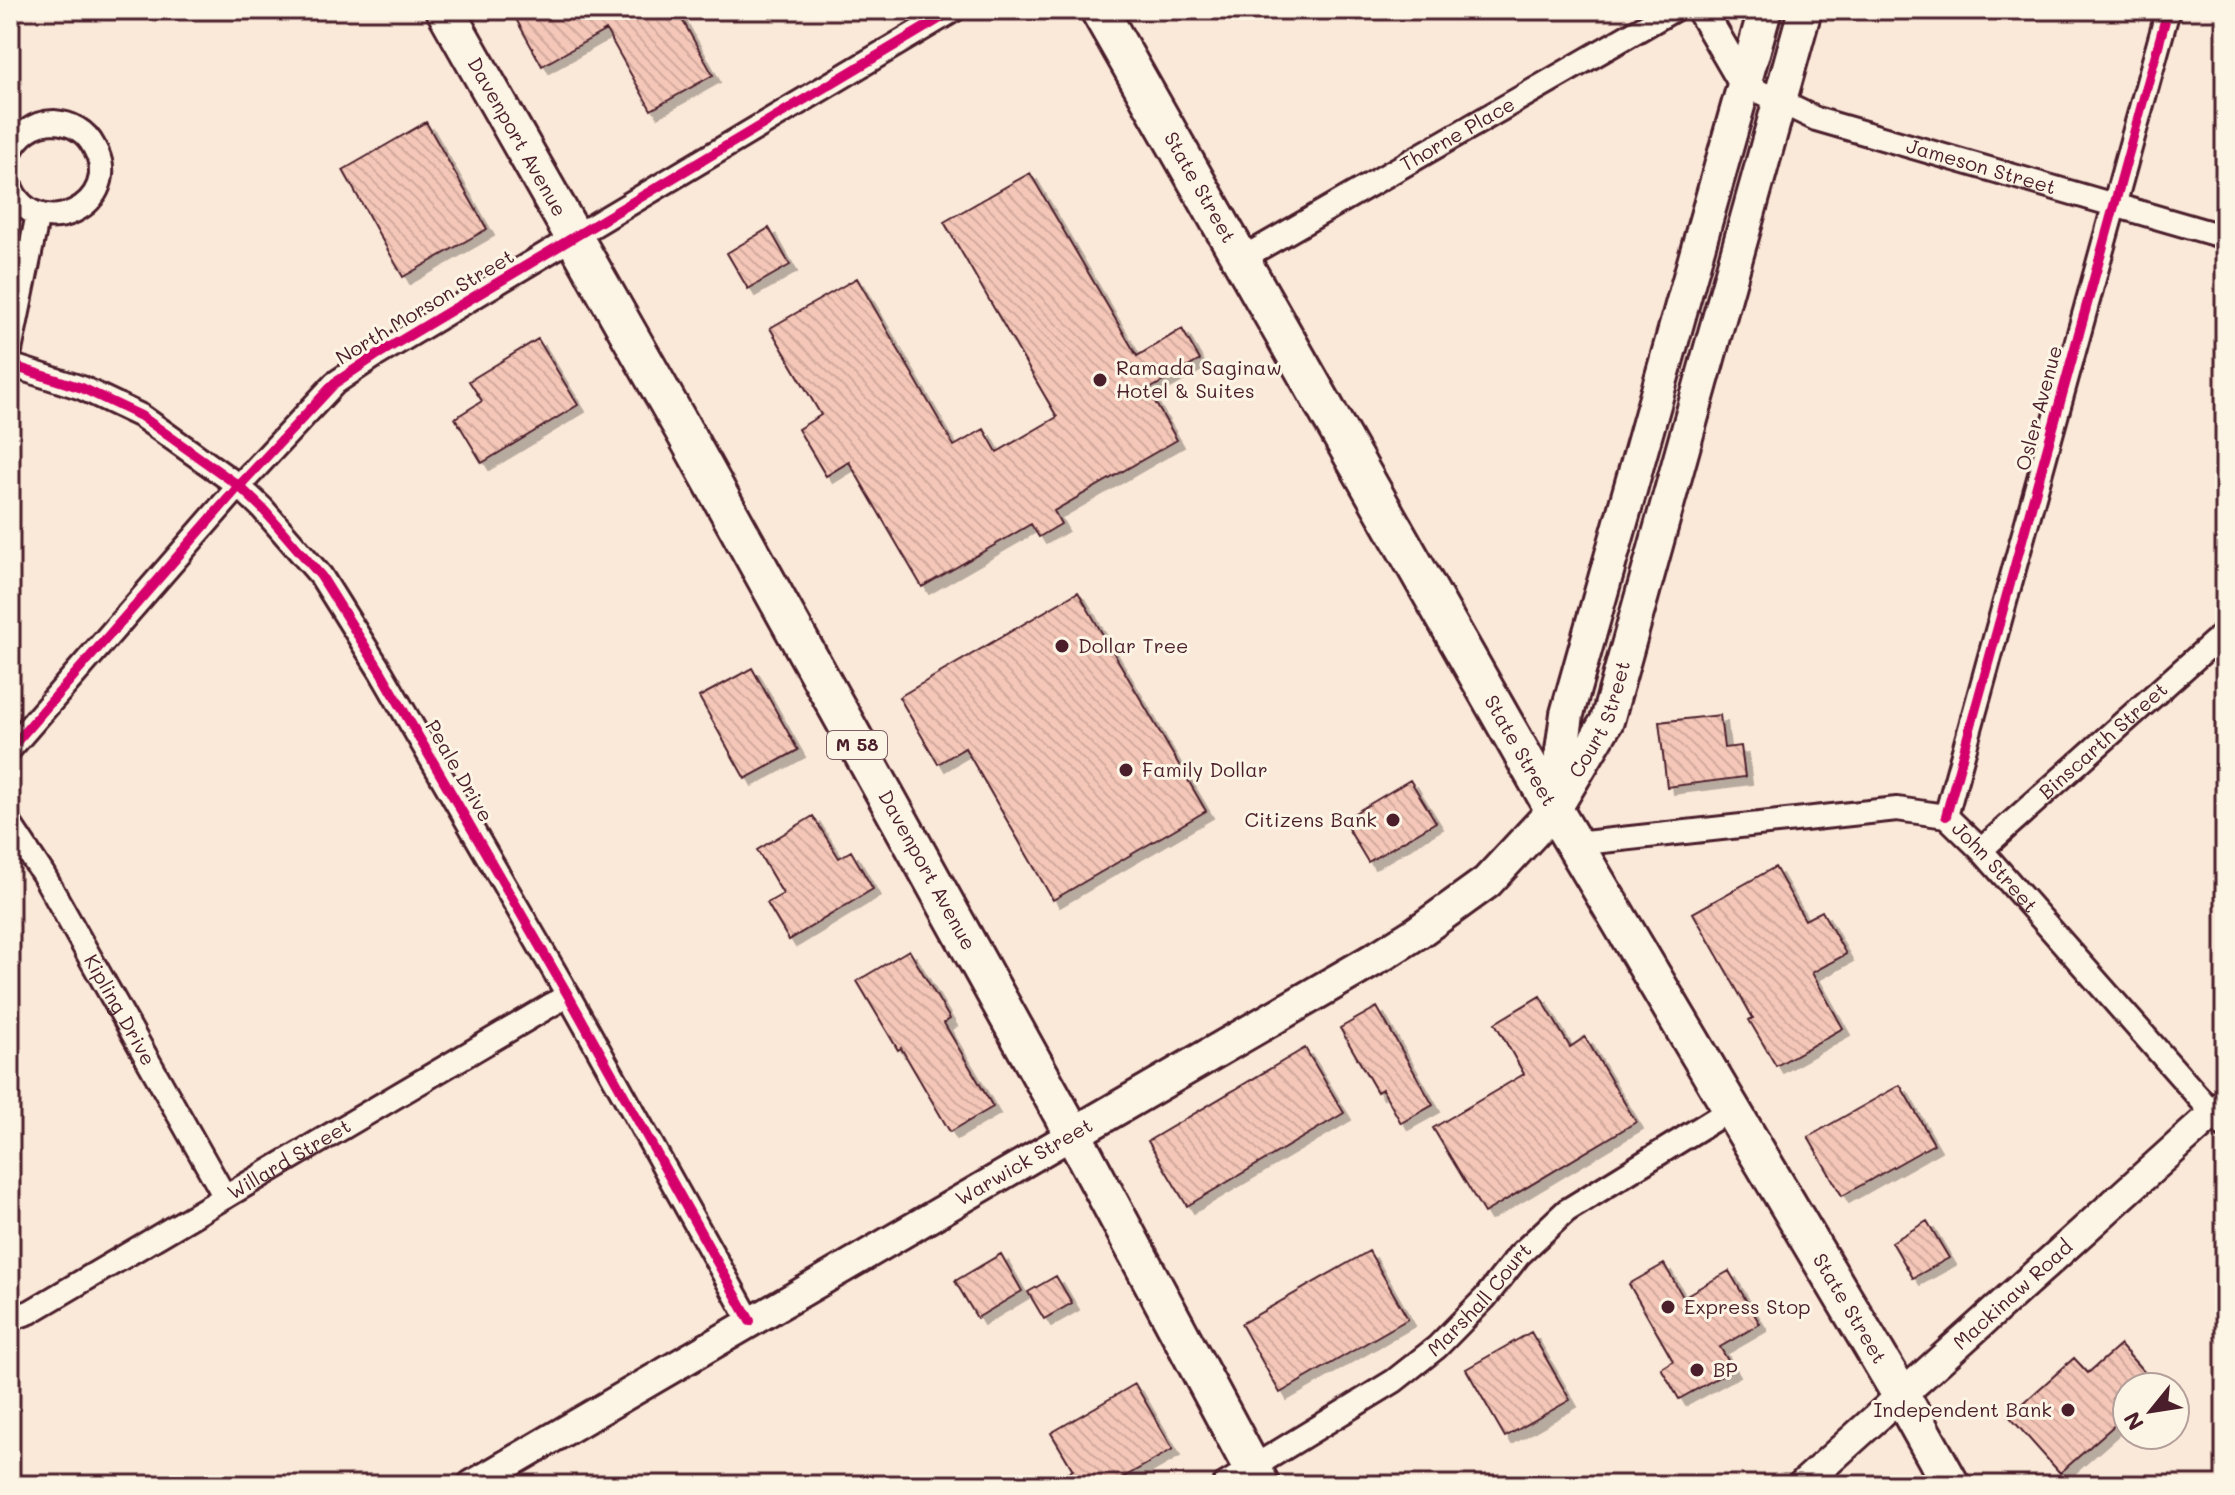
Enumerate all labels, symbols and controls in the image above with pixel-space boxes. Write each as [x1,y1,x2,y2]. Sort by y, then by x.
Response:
street label: Davenport Avenue [462,52,573,221]
street label: Thorne Place [1395,90,1519,177]
street label: State Street [1159,127,1243,247]
street label: Jameson Street [1904,132,2059,200]
street label: North Morson Street [330,243,518,370]
street label: Osler Avenue [2009,342,2067,473]
place label: Ramada Saginaw Hotel & Suites [1116,354,1282,403]
marker: Ramada Saginaw Hotel & Suites [1091,371,1109,389]
place label: Dollar Tree [1078,632,1188,658]
marker: Dollar Tree [1053,637,1071,655]
street label: Court Street [1562,657,1635,782]
street label: Binscarth Street [2033,676,2172,804]
street label: State Street [1479,690,1563,810]
street label: Peale Drive [420,715,500,826]
road number: M 58 [827,731,887,759]
place label: Family Dollar [1142,756,1268,782]
marker: Family Dollar [1117,761,1135,779]
street label: Davenport Avenue [873,785,983,954]
place label: Citizens Bank [1244,806,1377,832]
marker: Citizens Bank [1384,811,1402,829]
street label: John Street [1947,815,2044,918]
street label: Kipling Drive [79,949,162,1070]
street label: Warwick Street [950,1111,1097,1211]
street label: Willard Street [222,1112,355,1205]
street label: Mackinaw Road [1947,1233,2077,1355]
street label: Marshall Court [1422,1236,1536,1362]
street label: State Street [1808,1248,1893,1368]
place label: Express Stop [1684,1293,1811,1319]
marker: Express Stop [1659,1298,1677,1316]
place label: BP [1713,1356,1738,1382]
marker: BP [1688,1361,1706,1379]
north arrow [2111,1371,2191,1451]
place label: Independent Bank [1873,1396,2052,1422]
marker: Independent Bank [2059,1401,2077,1419]
text: N [2117,1407,2150,1436]

